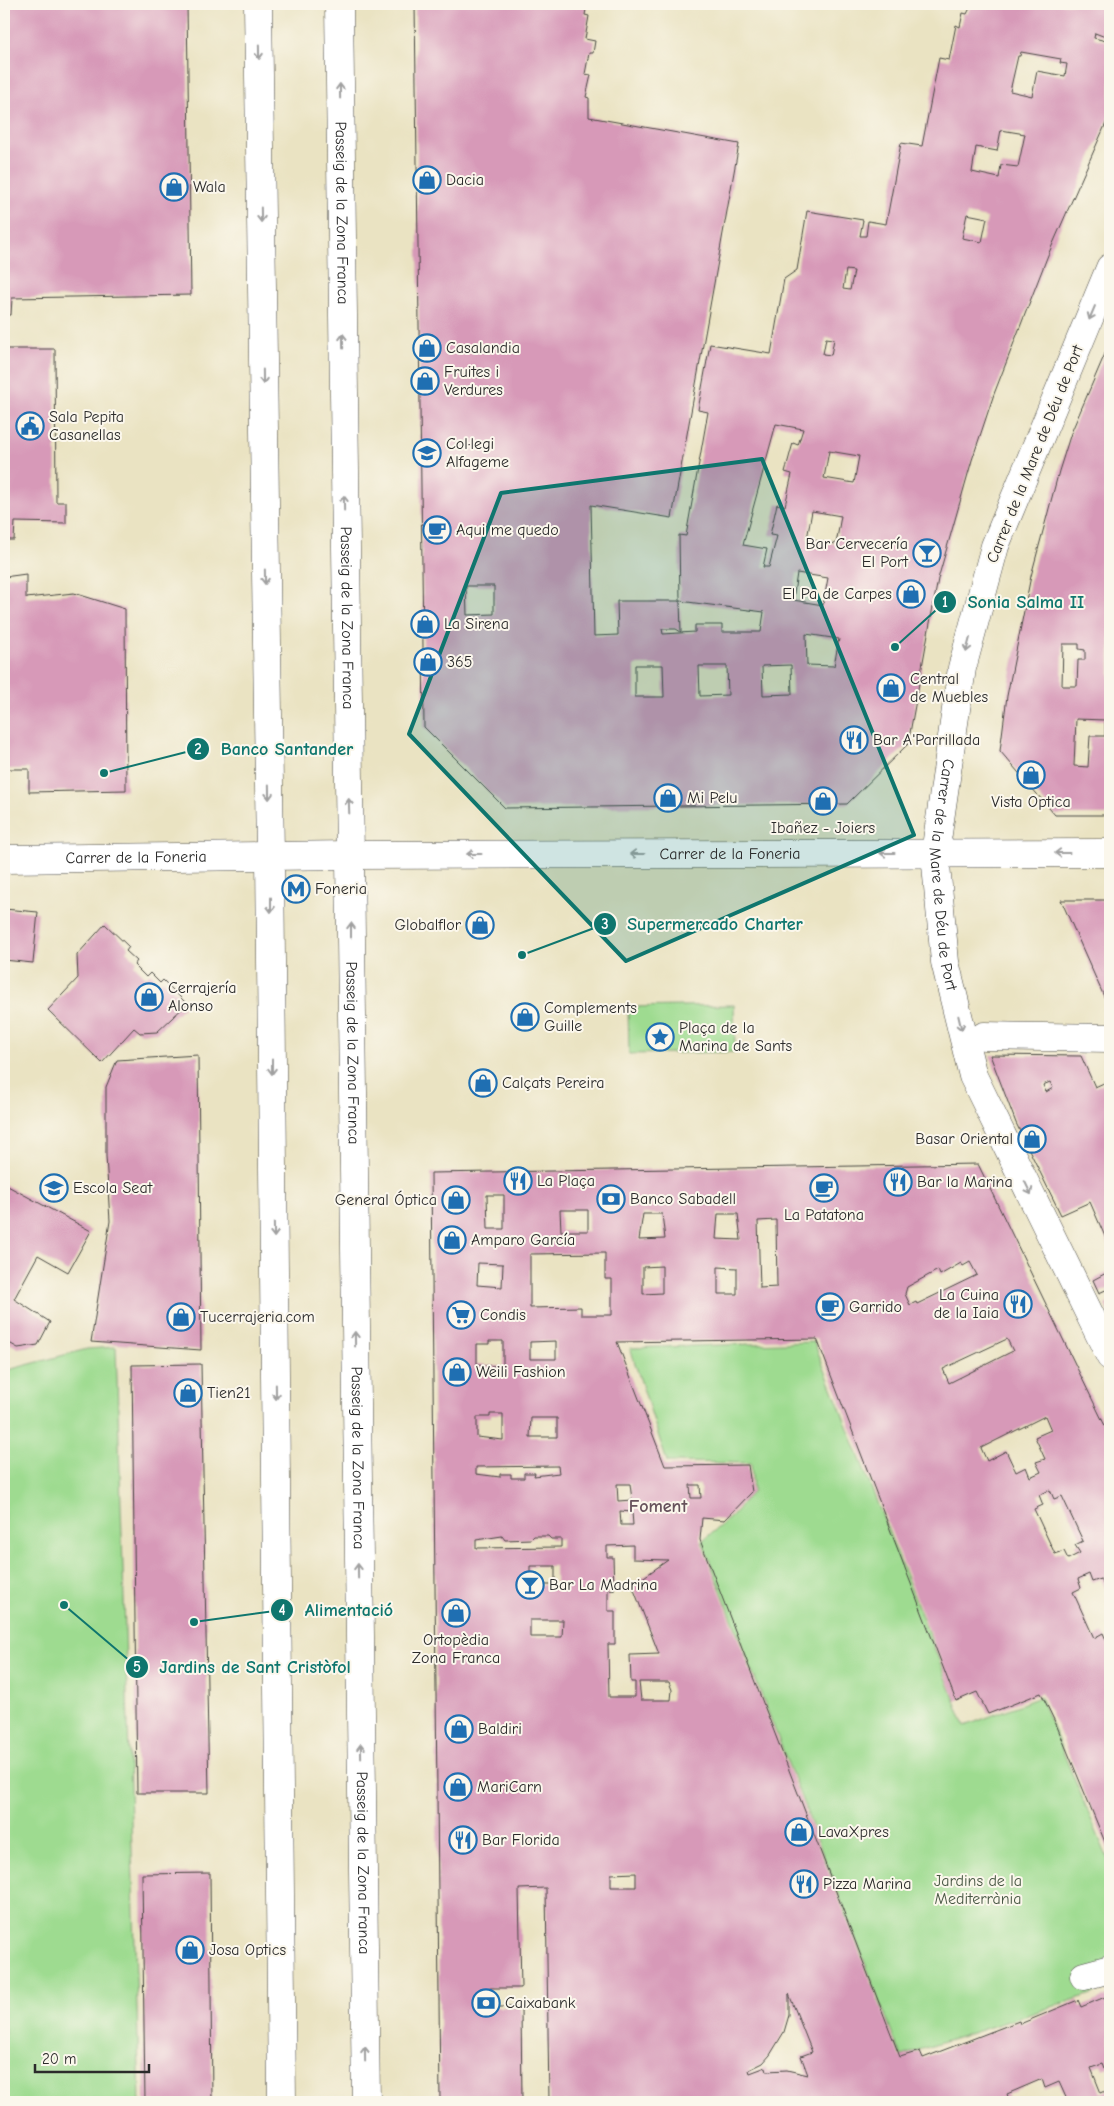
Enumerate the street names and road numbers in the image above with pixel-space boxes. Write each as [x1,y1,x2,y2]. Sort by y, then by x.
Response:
street label: Passeig de la Zona Franca [332,121,352,305]
street label: Carrer de la Mare de Déu de Port [983,342,1087,565]
street label: Passeig de la Zona Franca [337,526,357,710]
street label: Carrer de la Mare de Déu de Port [925,758,961,993]
street label: Carrer de la Foneria [659,845,801,863]
street label: Carrer de la Foneria [65,848,207,867]
street label: Passeig de la Zona Franca [342,961,363,1145]
street label: Passeig de la Zona Franca [348,1366,368,1550]
street label: Passeig de la Zona Franca [353,1771,373,1954]

